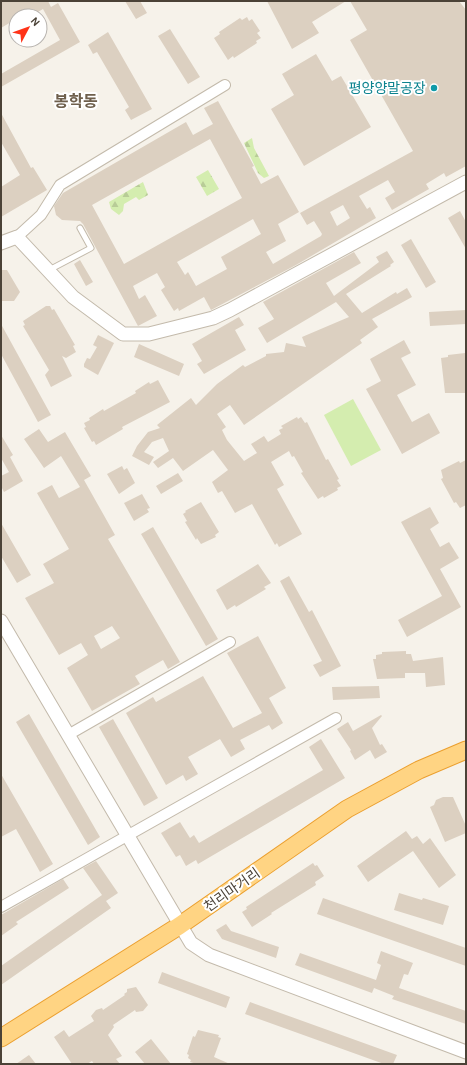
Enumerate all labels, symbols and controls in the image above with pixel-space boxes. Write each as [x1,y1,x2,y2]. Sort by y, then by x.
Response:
north arrow [8,8,48,48]
text: N [28,15,43,29]
place label: 평양양말공장 [349,80,426,97]
marker: 평양양말공장 [429,83,439,93]
district label: 봉학동 [54,92,98,111]
street label: 천리마거리 [201,865,263,915]

